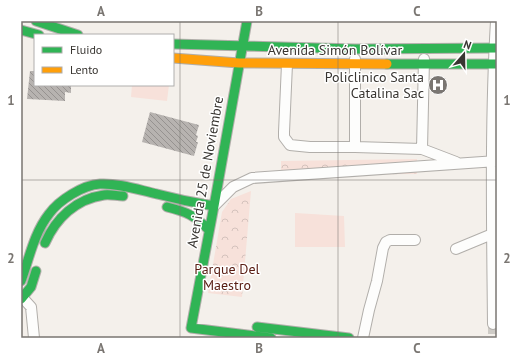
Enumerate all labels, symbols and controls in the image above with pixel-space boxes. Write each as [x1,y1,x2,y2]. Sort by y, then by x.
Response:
text: A [97,3,105,20]
text: B [255,3,263,20]
text: C [413,3,421,20]
legend [34,34,174,86]
north arrow [444,34,484,74]
text: N [462,37,473,52]
street label: Avenida Simón Bolívar [268,41,402,59]
text: Fluido [70,42,102,57]
text: Lento [70,62,99,77]
place label: Policlinico Santa Catalina Sac [325,68,424,102]
hospital icon: Policlinico Santa Catalina Sac [427,74,449,96]
text: 1 [7,92,15,109]
text: 1 [503,92,511,109]
street label: Avenida 25 de Noviembre [183,95,227,249]
text: 2 [7,250,15,267]
text: 2 [503,250,511,267]
park label: Parque Del Maestro [194,260,260,294]
text: A [97,340,105,357]
text: B [255,340,263,357]
text: C [413,340,421,357]

